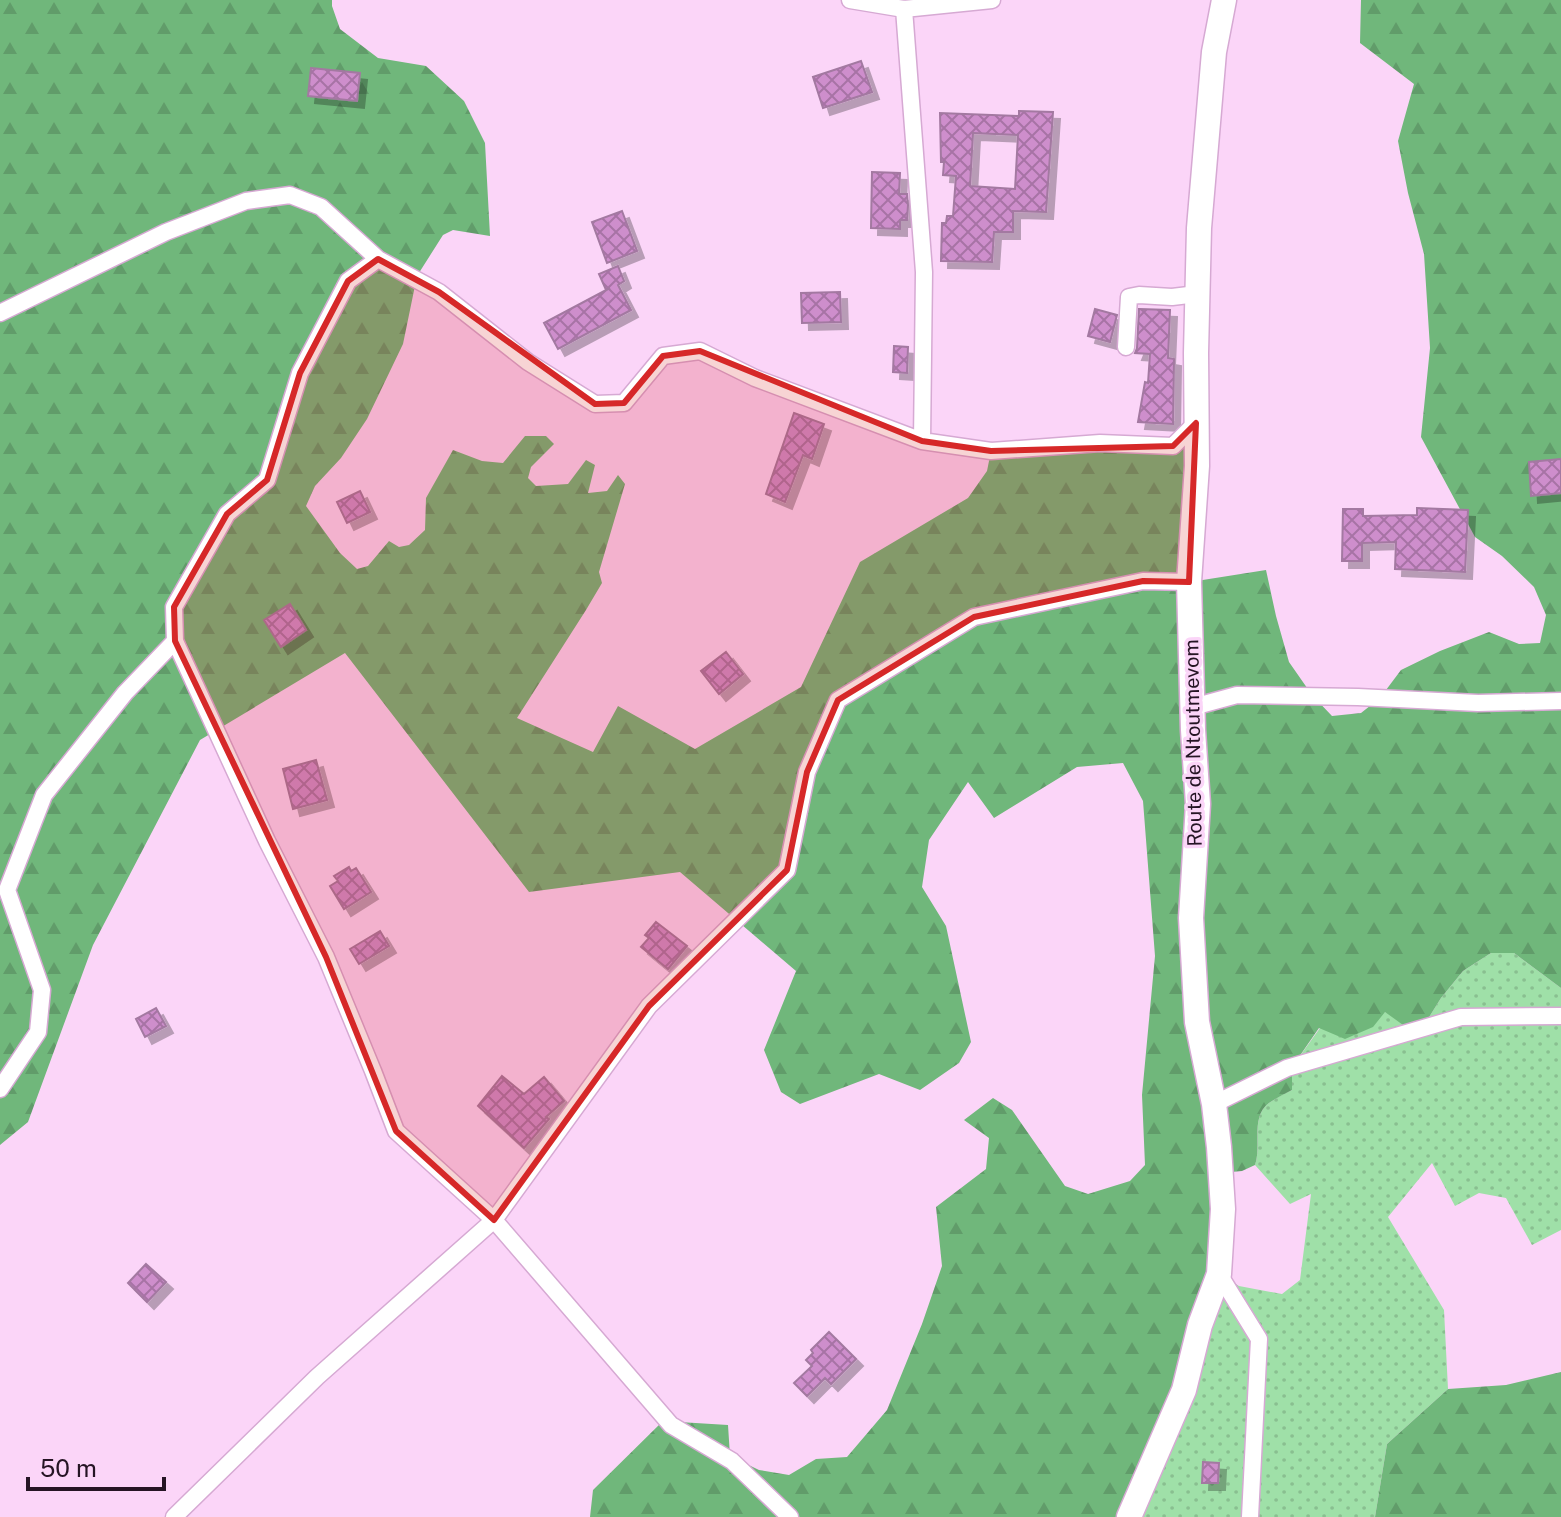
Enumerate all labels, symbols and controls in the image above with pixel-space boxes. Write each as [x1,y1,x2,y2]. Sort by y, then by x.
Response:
street label: Route de Ntoutmevom [1179,639,1207,847]
scale bar [28,1441,164,1491]
text: 50 m [40,1454,97,1482]

